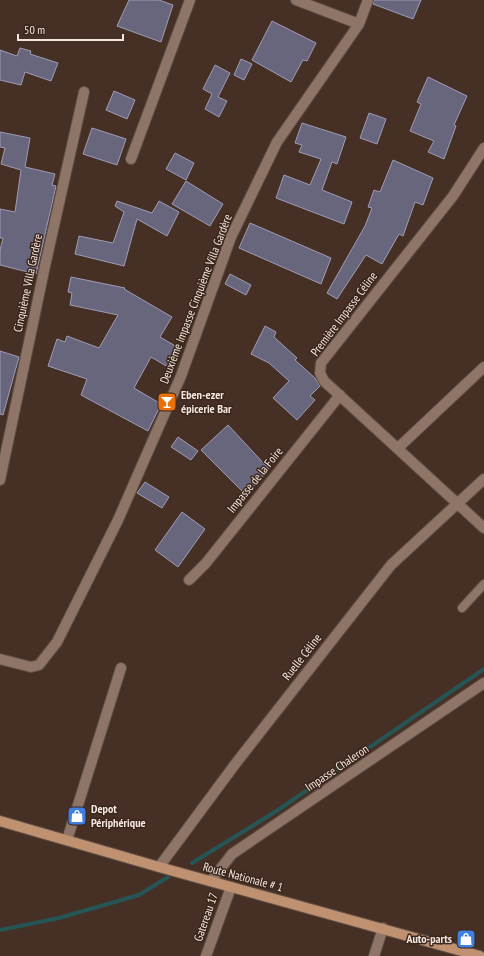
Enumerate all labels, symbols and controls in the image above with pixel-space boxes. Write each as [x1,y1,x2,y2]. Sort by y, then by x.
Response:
scale bar [18,16,123,42]
text: 50 m [24,22,45,37]
street label: Deuxième Impasse Cinquième Villa Gardère [156,212,235,386]
street label: Cinquième Villa Gardère [10,232,45,333]
street label: Première Impasse Céline [307,269,380,359]
place label: Eben-ezer épicerie Bar [181,387,232,416]
bar icon: Eben-ezer épicerie Bar [156,391,178,413]
street label: Impasse de la Foire [224,444,286,516]
street label: Ruelle Céline [279,630,324,683]
street label: Impasse Chaleron [302,741,371,794]
place label: Depot Périphérique [91,801,146,830]
shop icon: Depot Périphérique [66,805,88,827]
street label: Route Nationale # 1 [201,859,285,894]
street label: Gatereau 17 [190,891,221,943]
shop icon: Auto-parts [455,928,477,950]
place label: Auto-parts [405,931,452,946]

